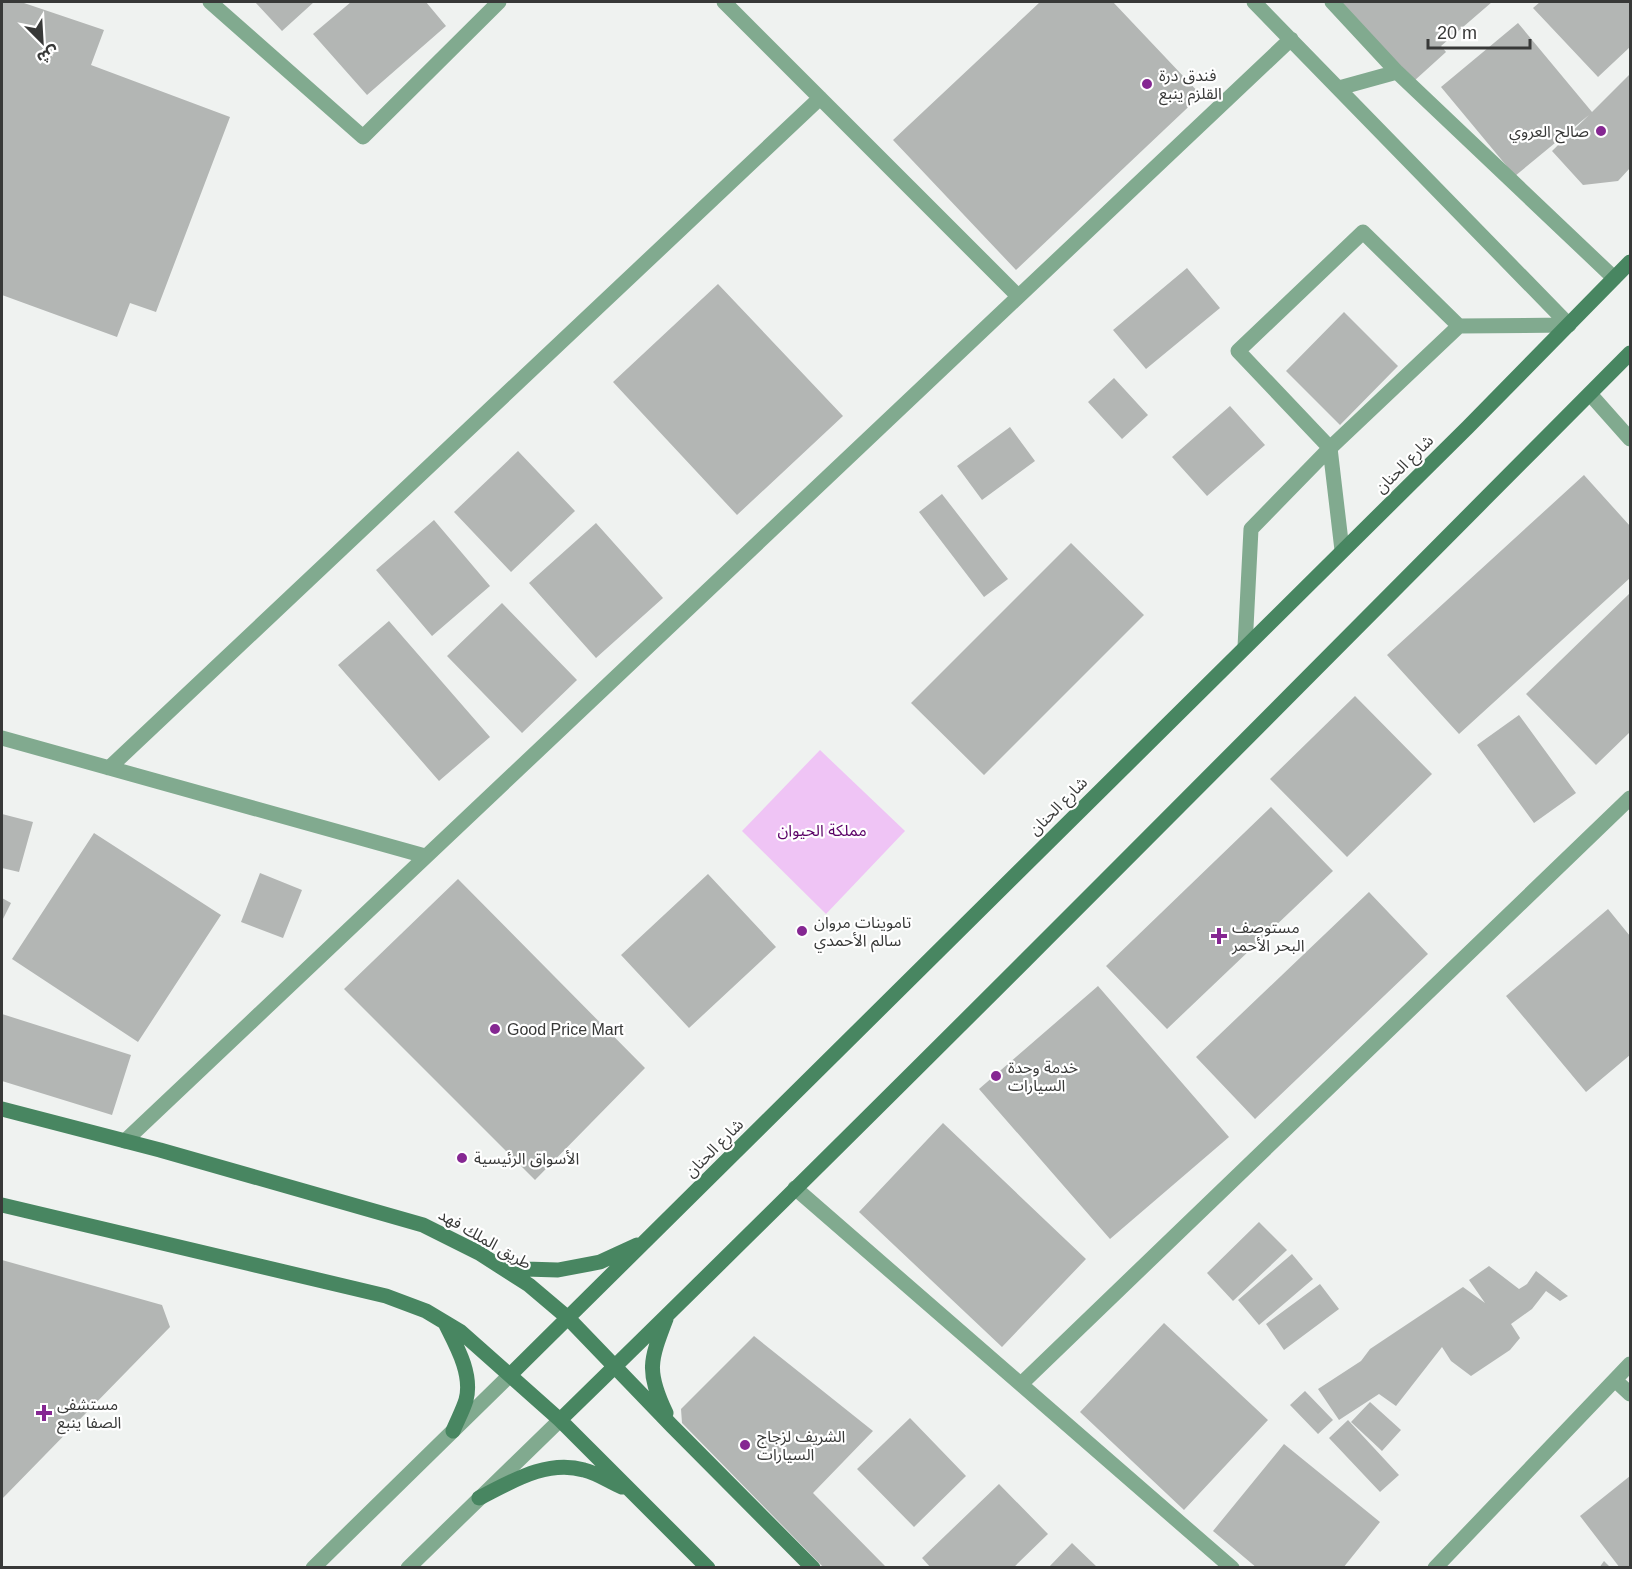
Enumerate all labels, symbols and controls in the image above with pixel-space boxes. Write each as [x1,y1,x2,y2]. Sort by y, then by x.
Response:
north arrow [12,12,72,72]
scale bar [1428,12,1530,50]
text: 20 m [1437,23,1477,43]
text: ش [34,42,61,68]
place label: فندق درة القلزم ينبع [1159,67,1222,106]
marker: فندق درة القلزم ينبع [1140,77,1154,91]
place label: صالح العروي [1509,123,1589,144]
marker: صالح العروي [1594,124,1608,138]
street label: شارع الحنان [1372,432,1439,499]
street label: شارع الحنان [1026,774,1093,841]
park label: مملكة الحيوان [777,822,867,840]
place label: تاموينات مروان سالم الأحمدي [814,914,912,953]
place label: مستوصف البحر الأحمر [1231,919,1305,955]
marker: تاموينات مروان سالم الأحمدي [795,924,809,938]
marker: مستوصف البحر الأحمر [1210,927,1228,945]
place label: Good Price Mart [507,1021,624,1038]
marker: Good Price Mart [488,1022,502,1036]
place label: خدمة وحدة السيارات [1008,1059,1078,1095]
marker: خدمة وحدة السيارات [989,1069,1003,1083]
street label: شارع الحنان [682,1116,749,1183]
place label: الأسواق الرئيسية [474,1150,579,1168]
marker: الأسواق الرئيسية [455,1151,469,1165]
street label: طريق الملك فهد [435,1206,534,1274]
place label: مستشفى الصفا ينبع [57,1396,121,1435]
marker: مستشفى الصفا ينبع [35,1404,53,1422]
place label: الشريف لزجاج السيارات [757,1428,845,1464]
marker: الشريف لزجاج السيارات [738,1438,752,1452]

